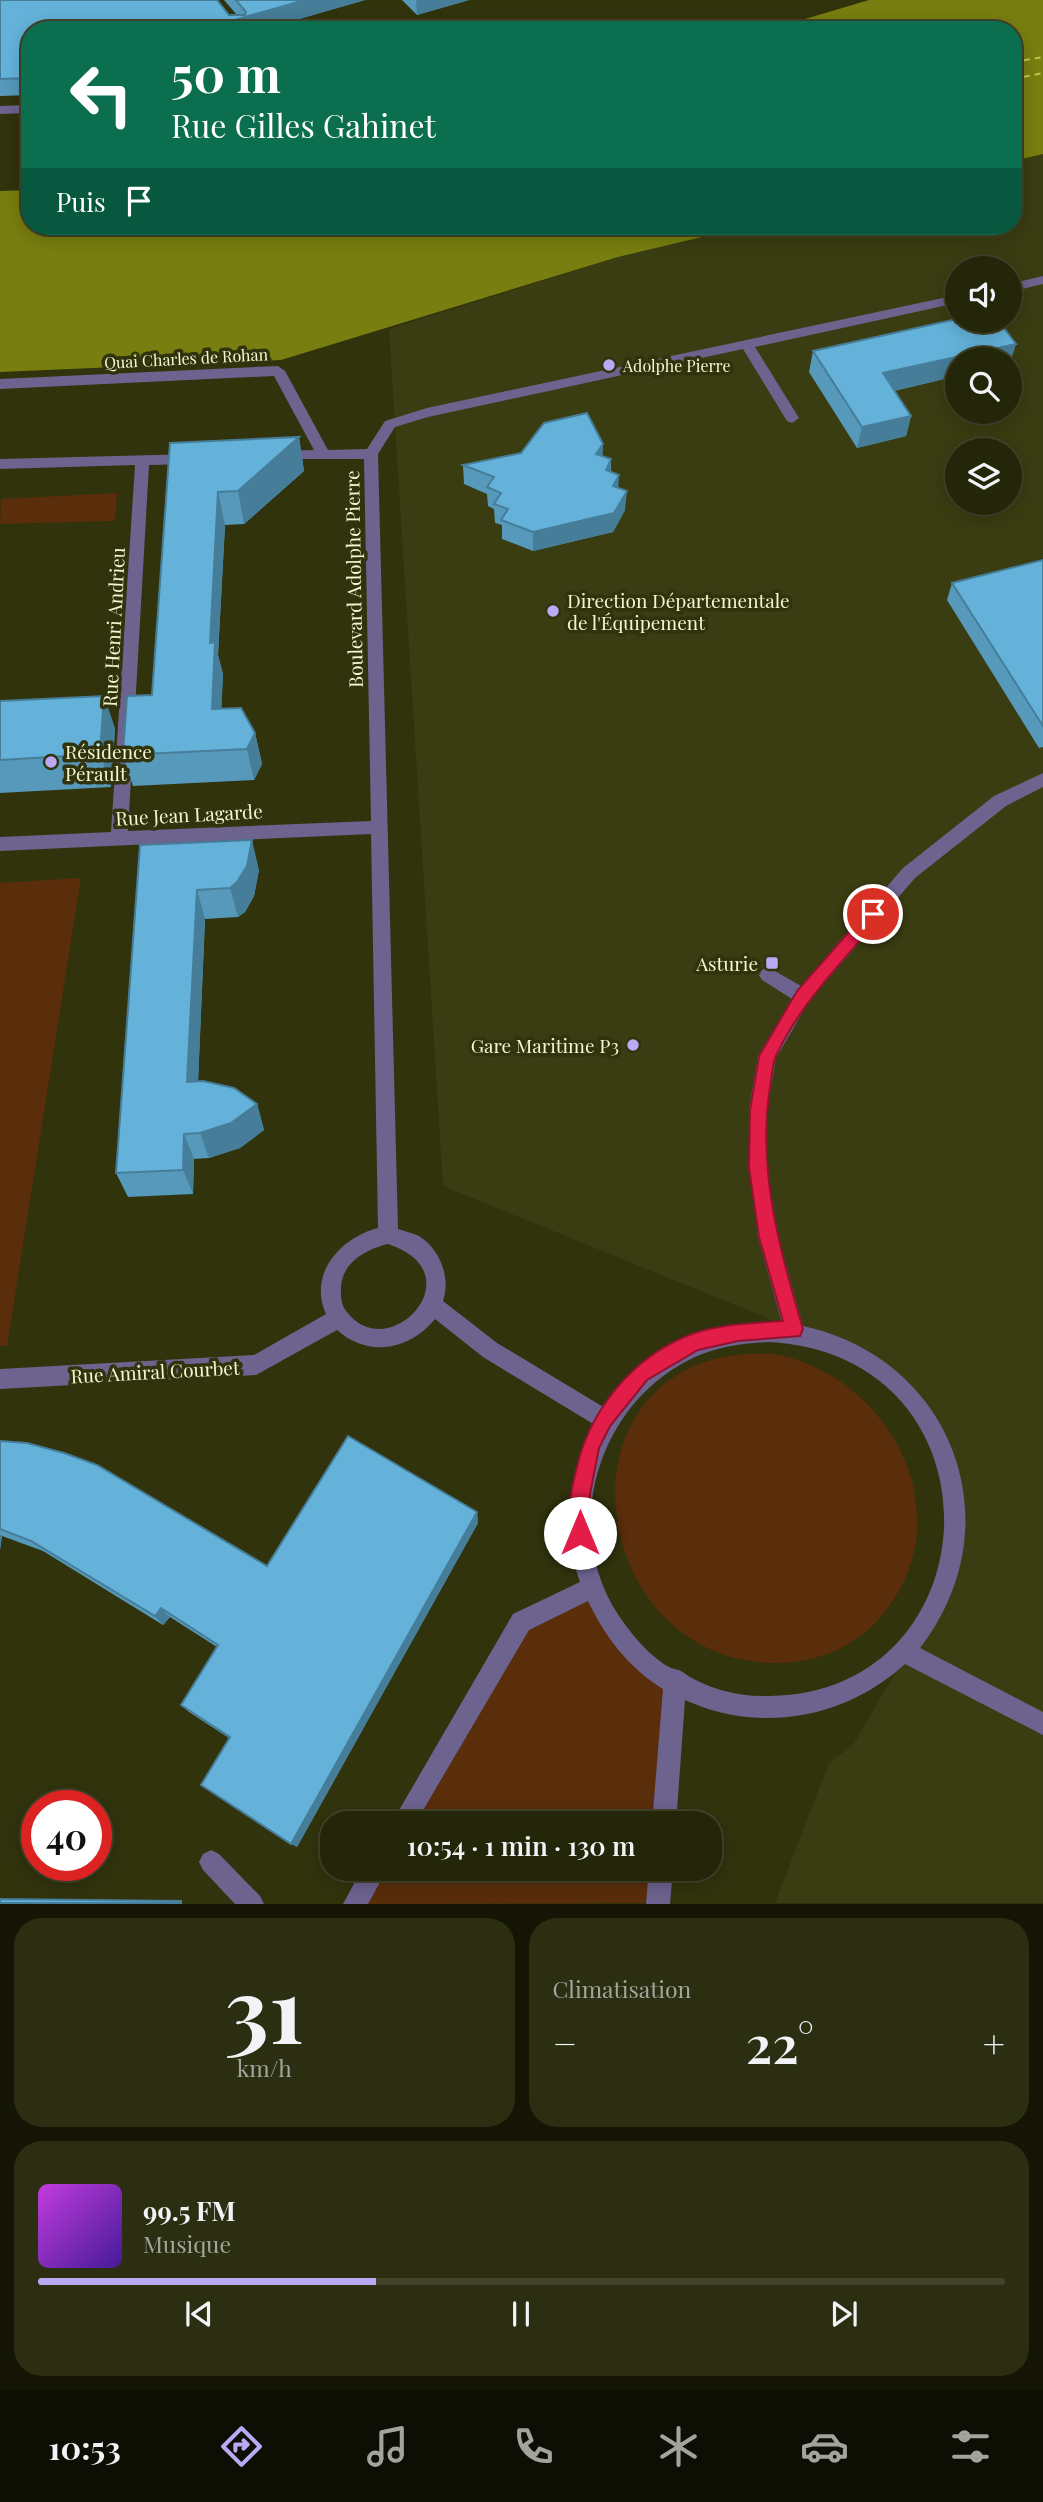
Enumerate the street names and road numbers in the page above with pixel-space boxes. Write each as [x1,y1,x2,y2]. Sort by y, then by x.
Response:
street label: Quai Charles de Rohan [104,343,269,373]
street label: Boulevard Adolphe Pierre [338,470,368,688]
street label: Rue Henri Andrieu [96,547,130,707]
street label: Rue Jean Lagarde [115,797,263,831]
street label: Rue Amiral Courbet [70,1354,240,1388]

